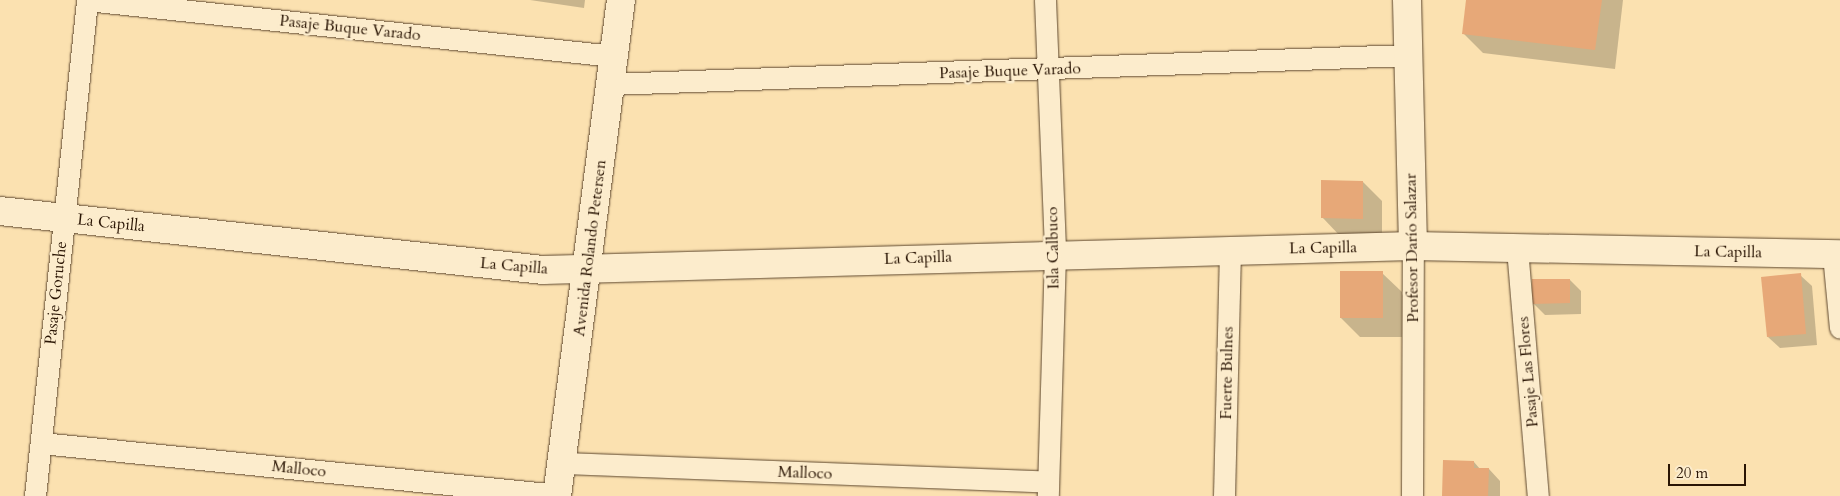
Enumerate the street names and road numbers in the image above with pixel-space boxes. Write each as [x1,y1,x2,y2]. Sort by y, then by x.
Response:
street label: Pasaje Buque Varado [278,11,422,45]
street label: Pasaje Buque Varado [939,59,1081,83]
street label: Avenida Rolando Petersen [570,159,610,337]
street label: Profesor Darío Salazar [1401,173,1423,323]
street label: Isla Calbuco [1043,207,1063,289]
street label: La Capilla [76,210,146,236]
street label: La Capilla [1289,238,1357,258]
street label: Pasaje Goruche [41,240,71,346]
street label: La Capilla [1694,242,1762,262]
street label: La Capilla [884,247,952,269]
street label: La Capilla [479,253,549,279]
street label: Pasaje Las Flores [1514,316,1542,428]
street label: Fuerte Bulnes [1217,326,1237,420]
street label: Malloco [271,457,327,481]
street label: Malloco [777,462,833,484]

